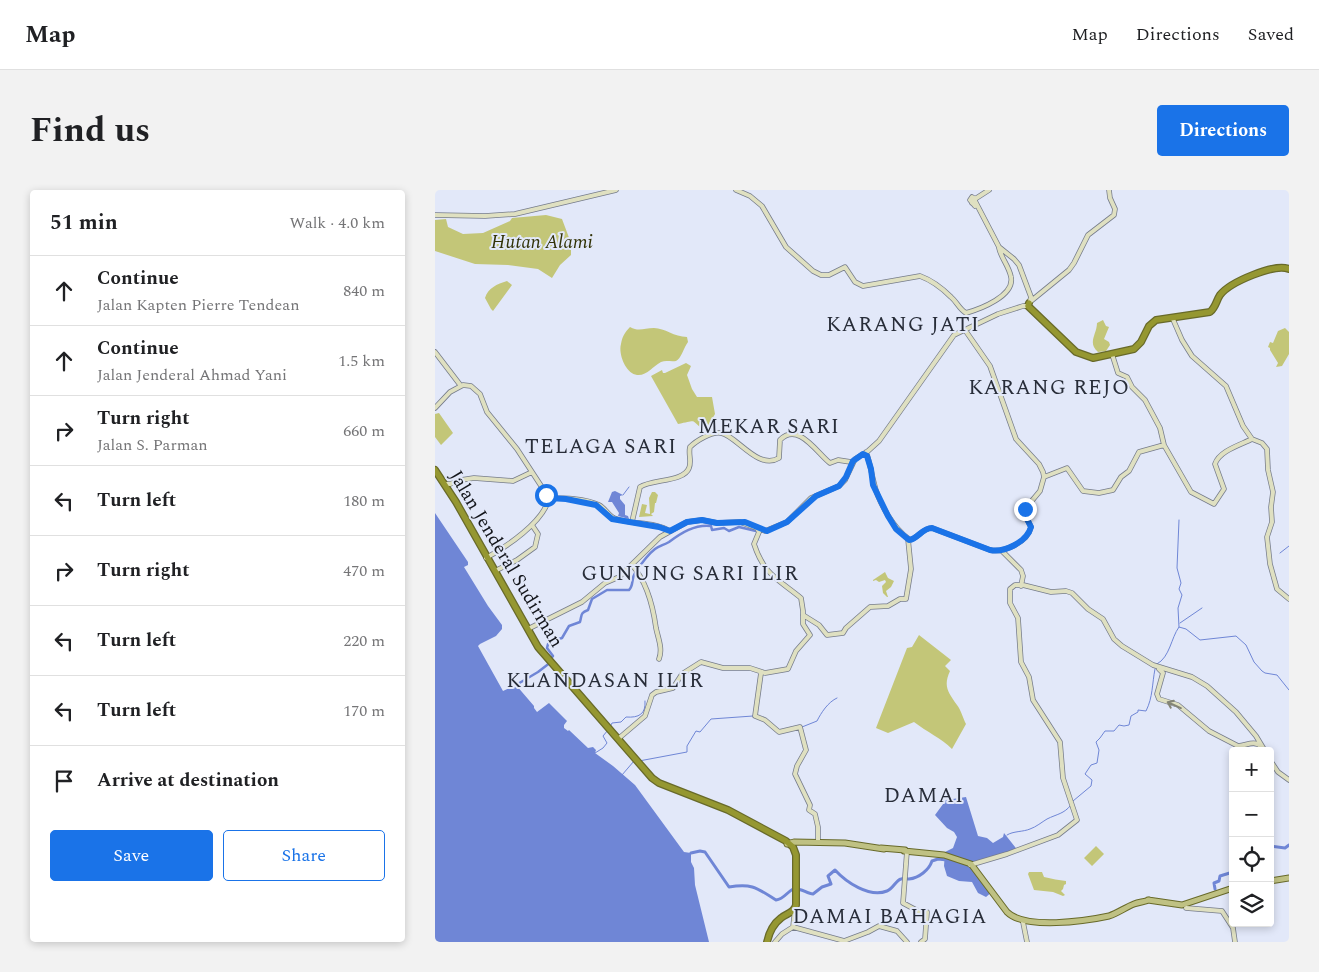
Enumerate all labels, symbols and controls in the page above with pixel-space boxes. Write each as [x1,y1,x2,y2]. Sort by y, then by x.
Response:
text: Map [25,17,75,53]
text: Map [1072,21,1108,48]
text: Directions [1136,21,1220,48]
text: Saved [1248,21,1294,48]
text: Find us [30,104,150,157]
button: Directions [1157,105,1289,156]
text: 51 min [50,207,118,239]
text: Walk · 4.0 km [290,211,385,235]
park label: Hutan Alami [491,228,593,257]
text: Continue [97,264,179,293]
icon: ahead [50,277,78,305]
text: 840 m [343,279,385,303]
text: Jalan Kapten Pierre Tendean [97,293,300,317]
district label: KARANG JATI [826,309,980,341]
text: Continue [97,334,179,363]
icon: ahead [50,347,78,375]
text: 1.5 km [338,349,385,373]
text: Jalan Jenderal Ahmad Yani [97,363,287,387]
district label: KARANG REJO [968,372,1130,404]
text: Turn right [97,404,190,433]
district label: MEKAR SARI [698,411,840,443]
icon: right [50,417,78,445]
text: 660 m [343,419,385,443]
district label: TELAGA SARI [525,431,677,463]
text: Jalan S. Parman [97,433,208,457]
street label: Jalan Jenderal Sudirman [441,465,571,653]
route start [535,484,558,507]
text: Turn left [97,486,176,515]
icon: left [50,487,78,515]
text: 180 m [343,489,385,513]
route end [1014,498,1037,521]
text: Turn right [97,556,190,585]
icon: right [50,557,78,585]
district label: GUNUNG SARI ILIR [581,558,799,590]
text: 470 m [343,559,385,583]
text: Turn left [97,626,176,655]
icon: left [50,627,78,655]
text: 220 m [343,629,385,653]
district label: KLANDASAN ILIR [506,665,704,697]
text: Turn left [97,696,176,725]
icon: left [50,697,78,725]
text: 170 m [343,699,385,723]
one-way arrow [1167,699,1182,709]
map controls [1229,747,1274,927]
button: + [1229,747,1274,792]
text: Arrive at destination [97,766,279,795]
icon: arrive [50,767,78,795]
district label: DAMAI [884,780,964,812]
button: − [1229,792,1274,837]
button: Save [50,830,213,881]
button: Share [223,830,385,881]
button: locate [1229,837,1274,882]
button: layers [1229,882,1274,927]
district label: DAMAI BAHAGIA [792,901,988,933]

